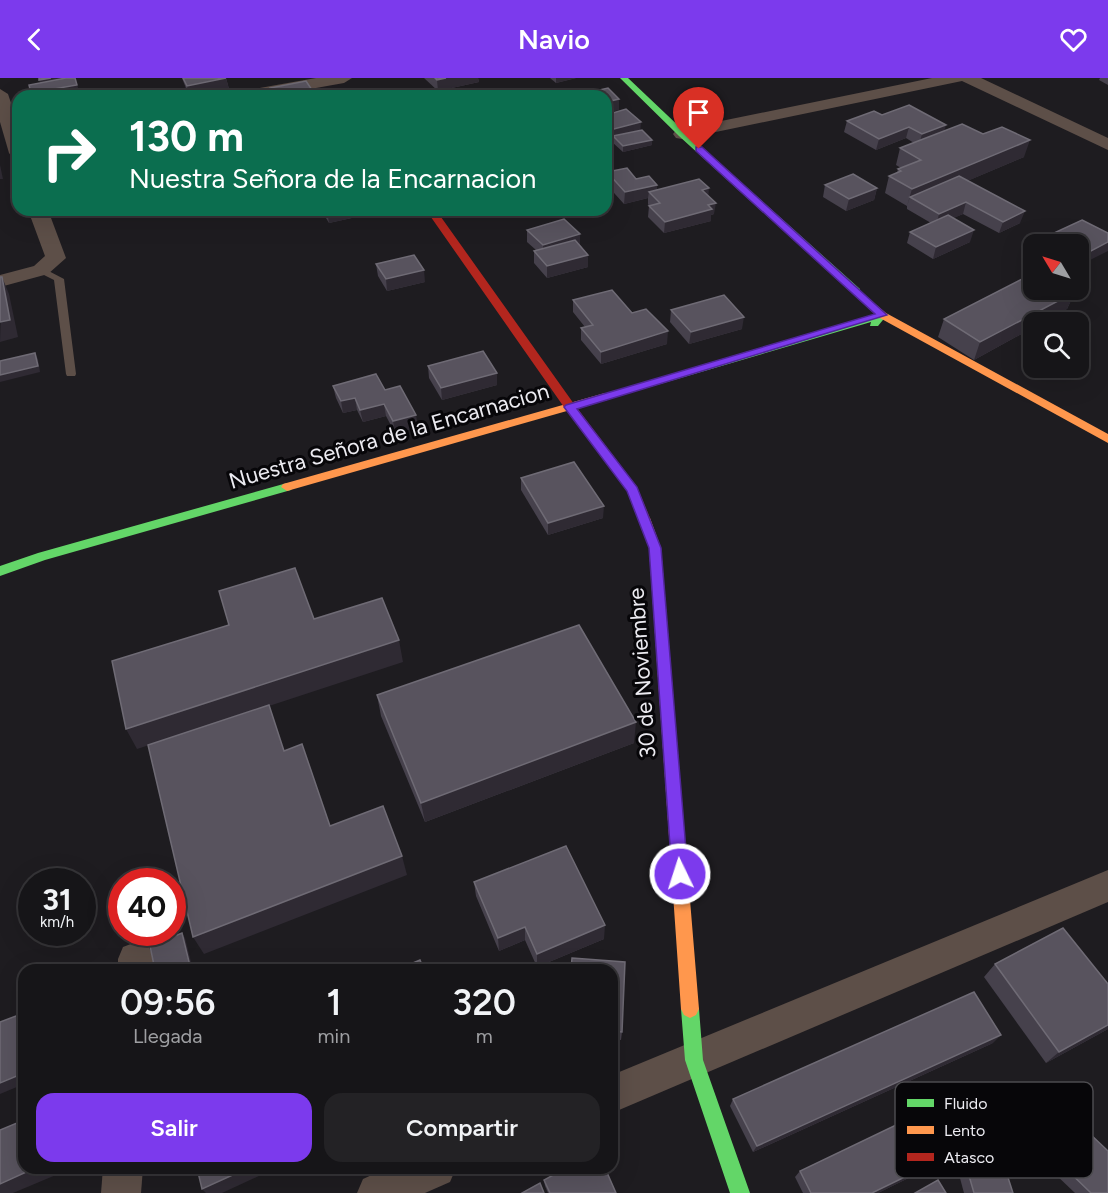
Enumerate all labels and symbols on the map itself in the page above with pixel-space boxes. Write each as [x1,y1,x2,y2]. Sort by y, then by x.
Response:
pin [673,87,724,149]
north arrow [1023,234,1089,300]
street label: Nuestra Señora de la Encarnacion [226,377,552,495]
street label: 30 de Noviembre [623,587,661,759]
position arrow [648,842,712,906]
speed limit sign: 40 [108,868,186,946]
legend [895,1082,1093,1178]
text: Fluido [944,1094,988,1113]
text: Lento [944,1121,985,1140]
text: Atasco [944,1148,994,1167]

